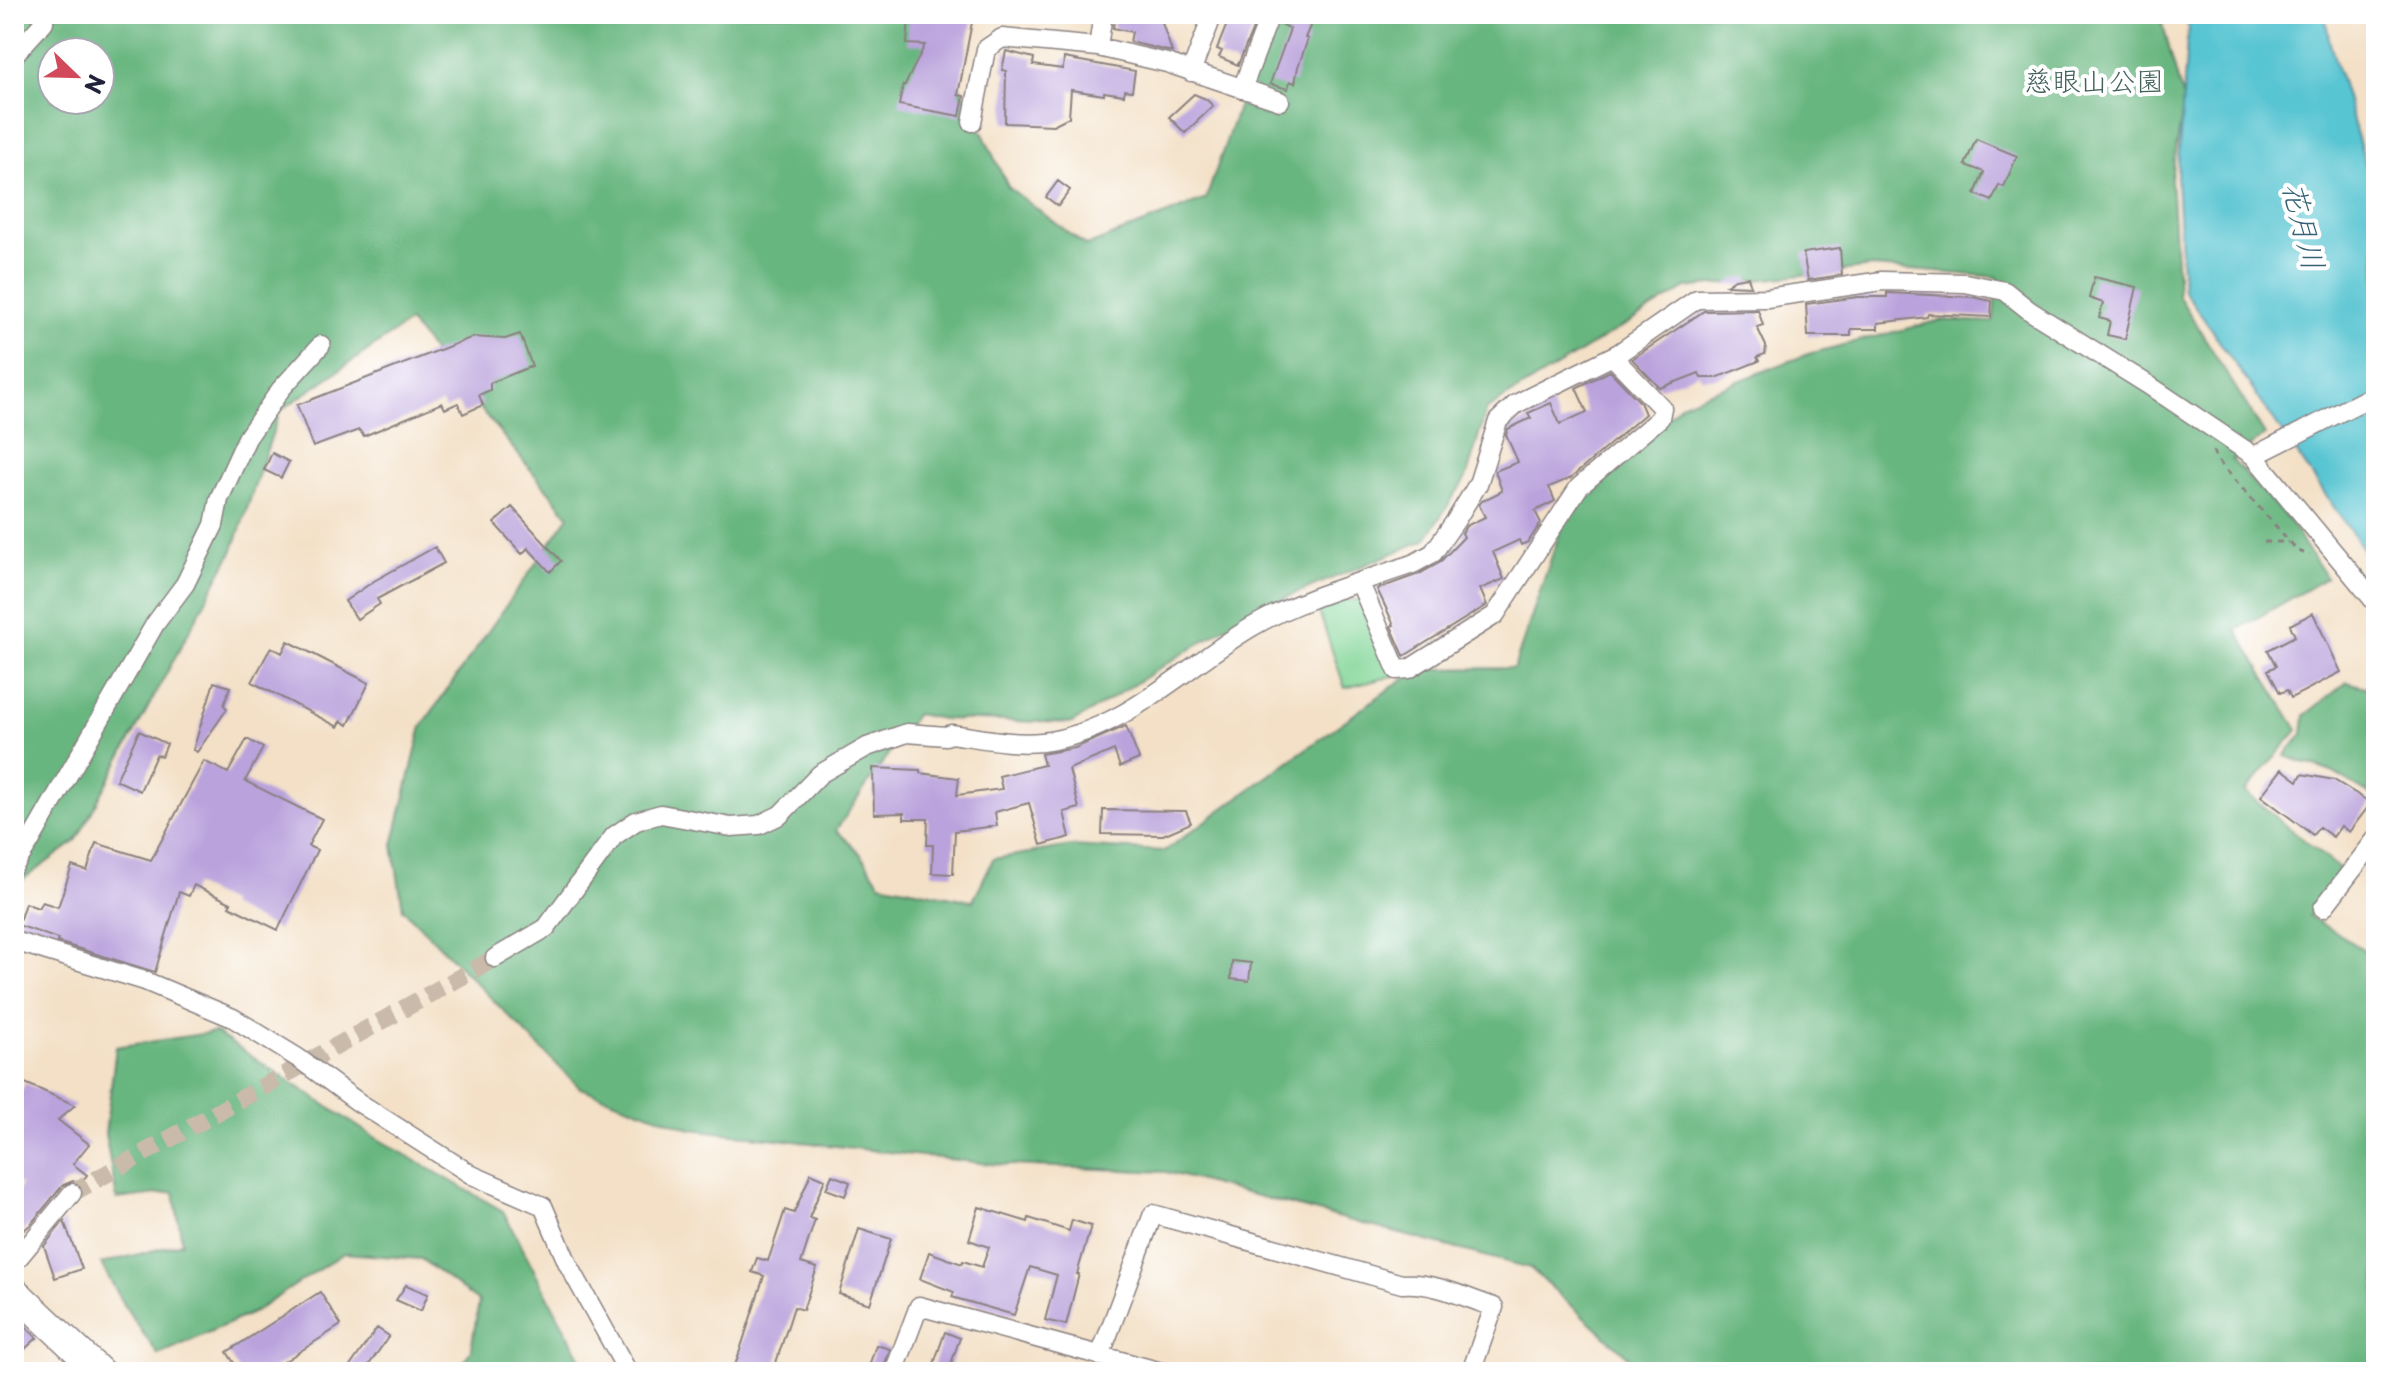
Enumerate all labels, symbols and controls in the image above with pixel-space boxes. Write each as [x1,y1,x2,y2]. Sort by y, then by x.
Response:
north arrow [36,36,116,116]
park label: 慈眼山公園 [2024,58,2164,101]
text: N [77,70,114,99]
water label: 花月川 [2273,176,2338,275]

